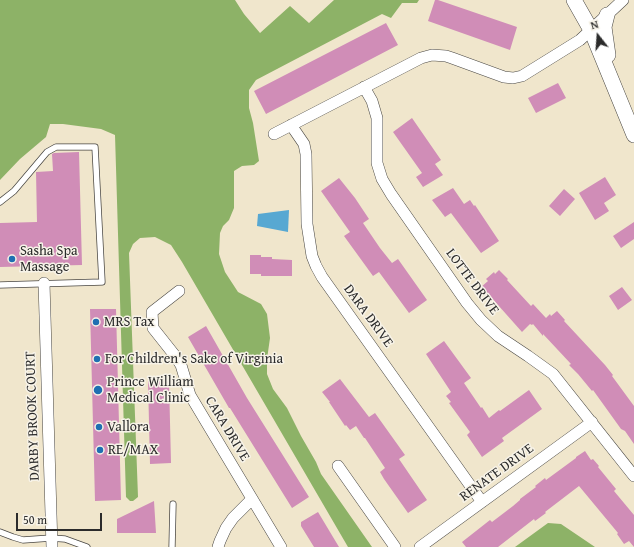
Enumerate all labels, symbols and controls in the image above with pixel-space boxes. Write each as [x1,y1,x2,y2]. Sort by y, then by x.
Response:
north arrow [578,16,618,56]
text: N [589,16,600,33]
place label: Sasha Spa Massage [20,243,78,276]
street label: LOTTE DRIVE [442,246,502,318]
marker: Sasha Spa Massage [7,254,17,264]
street label: DARA DRIVE [340,281,396,351]
place label: MRS Tax [104,314,155,330]
marker: MRS Tax [91,317,101,327]
street label: DARBY BROOK COURT [22,351,44,481]
place label: For Children's Sake of Virginia [105,351,283,367]
marker: For Children's Sake of Virginia [92,354,102,364]
place label: Prince William Medical Clinic [107,374,194,406]
marker: Prince William Medical Clinic [92,384,104,396]
street label: CARA DRIVE [201,394,253,464]
place label: Vallora [107,419,149,435]
marker: Vallora [94,422,104,432]
street label: RENATE DRIVE [457,441,537,505]
place label: RE/MAX [108,442,158,458]
marker: RE/MAX [95,445,105,455]
scale bar [18,505,104,531]
text: 50 m [23,511,47,528]

